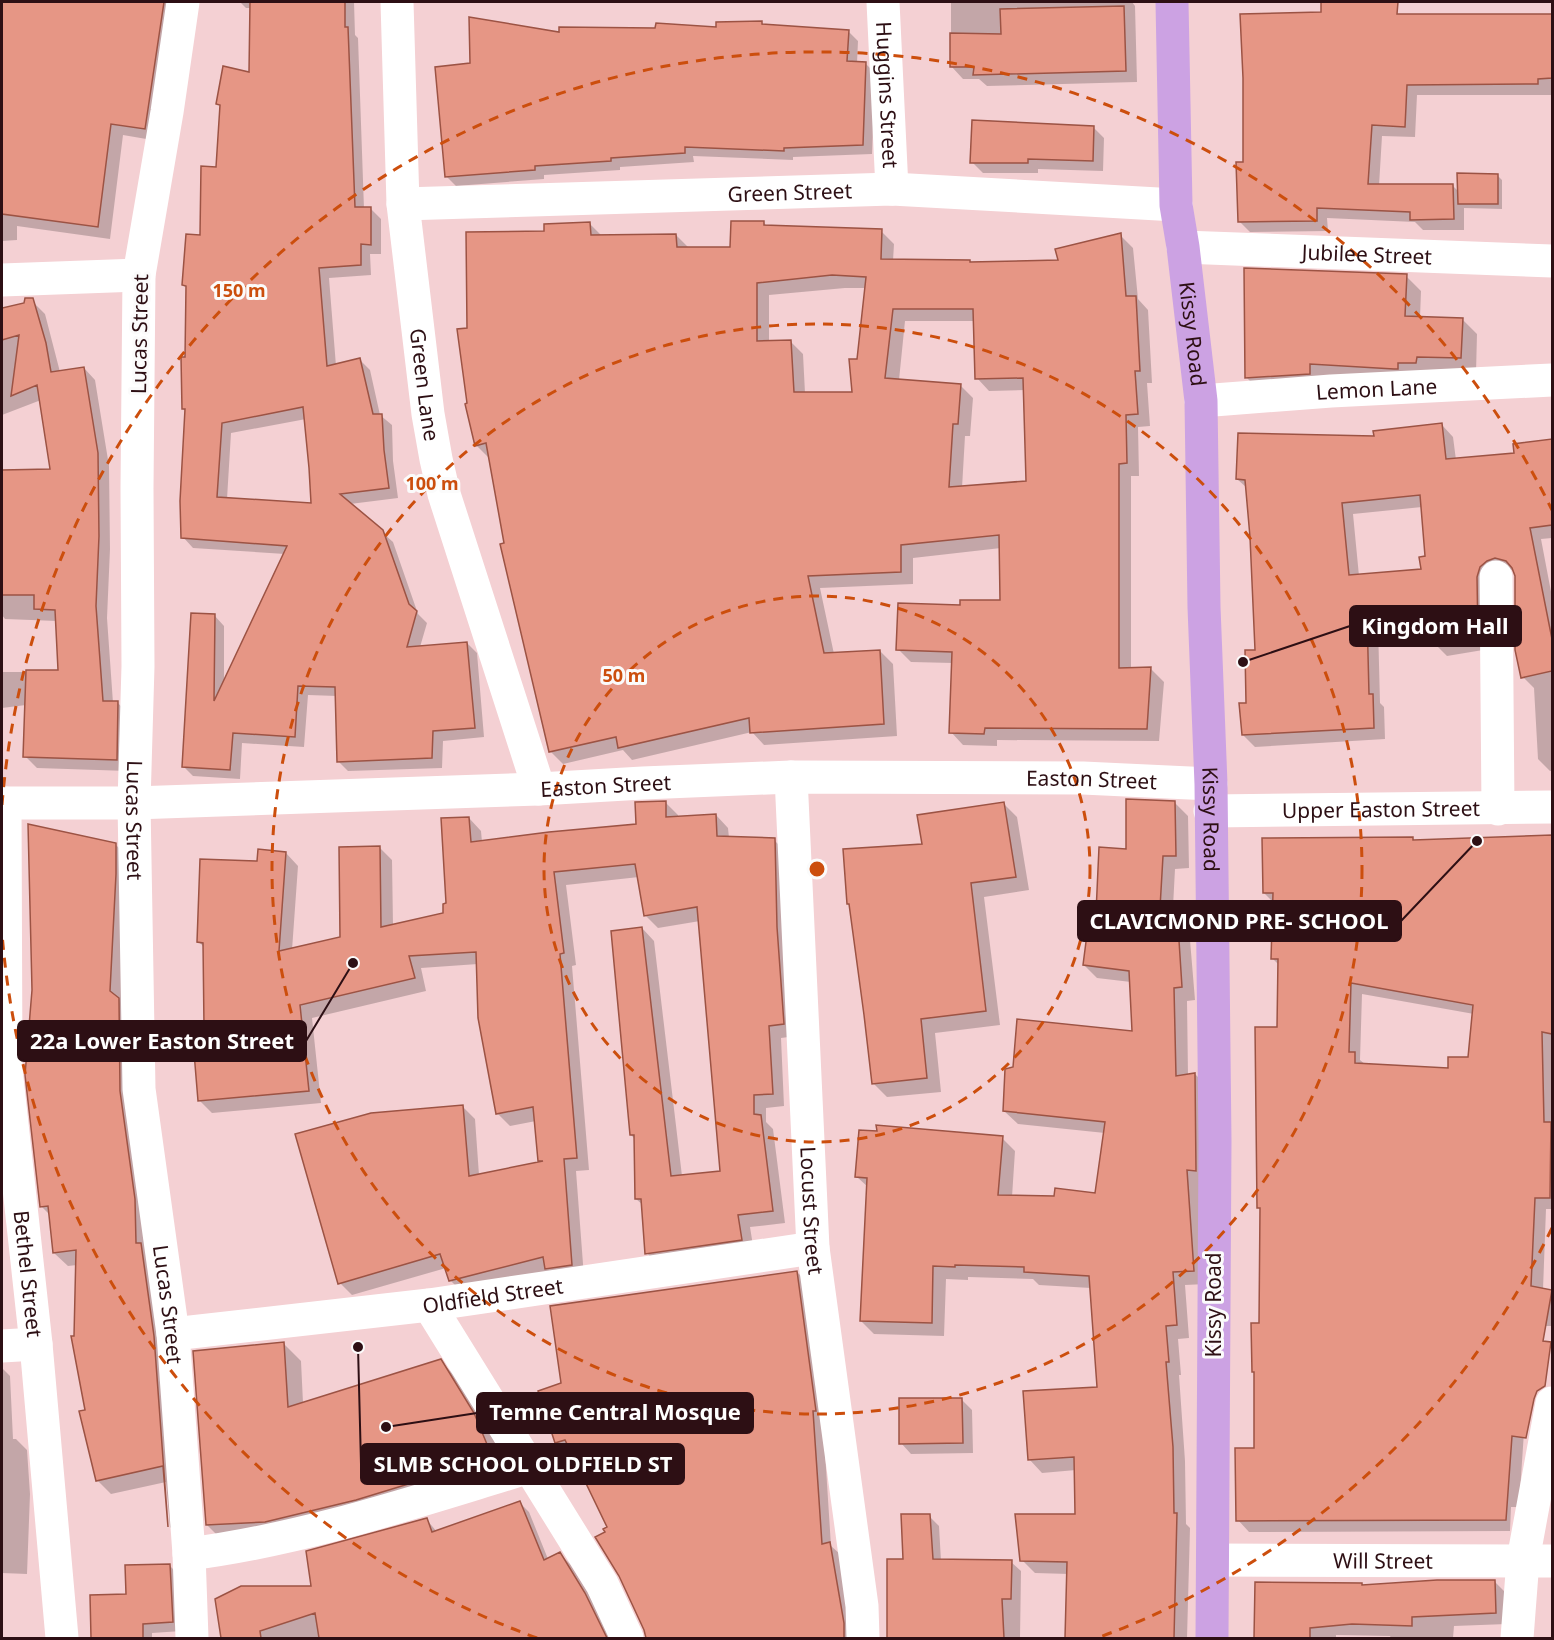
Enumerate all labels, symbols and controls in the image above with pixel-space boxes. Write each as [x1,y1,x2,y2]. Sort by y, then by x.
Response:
street label: Huggins Street [870,21,905,169]
street label: Green Street [727,176,853,208]
street label: Jubilee Street [1299,237,1433,270]
street label: Lucas Street [124,273,154,394]
text: 150 m [212,278,266,302]
street label: Kissy Road [1173,280,1213,388]
street label: Green Lane [404,327,447,443]
street label: Lemon Lane [1315,372,1438,406]
text: 100 m [405,471,459,495]
callout: Kingdom Hall [1350,606,1521,646]
text: Kingdom Hall [1361,610,1509,640]
text: 50 m [603,663,645,687]
street label: Lucas Street [120,760,149,881]
street label: Easton Street [1026,764,1158,795]
street label: Kissy Road [1196,766,1226,872]
street label: Easton Street [539,768,672,803]
street label: Upper Easton Street [1282,794,1481,824]
centre of rings [807,859,827,879]
callout: CLAVICMOND PRE- SCHOOL [1078,901,1401,941]
text: CLAVICMOND PRE- SCHOOL [1090,905,1388,935]
callout: 22a Lower Easton Street [18,1021,306,1061]
text: 22a Lower Easton Street [30,1025,294,1055]
street label: Locust Street [794,1146,831,1277]
street label: Bethel Street [8,1209,49,1339]
street label: Lucas Street [147,1243,189,1365]
street label: Kissy Road [1199,1252,1227,1358]
street label: Oldfield Street [420,1271,565,1320]
callout: Temne Central Mosque [477,1393,753,1433]
text: Temne Central Mosque [489,1396,741,1426]
callout: SLMB SCHOOL OLDFIELD ST [361,1444,684,1484]
text: SLMB SCHOOL OLDFIELD ST [373,1448,673,1478]
street label: Will Street [1333,1546,1433,1575]

